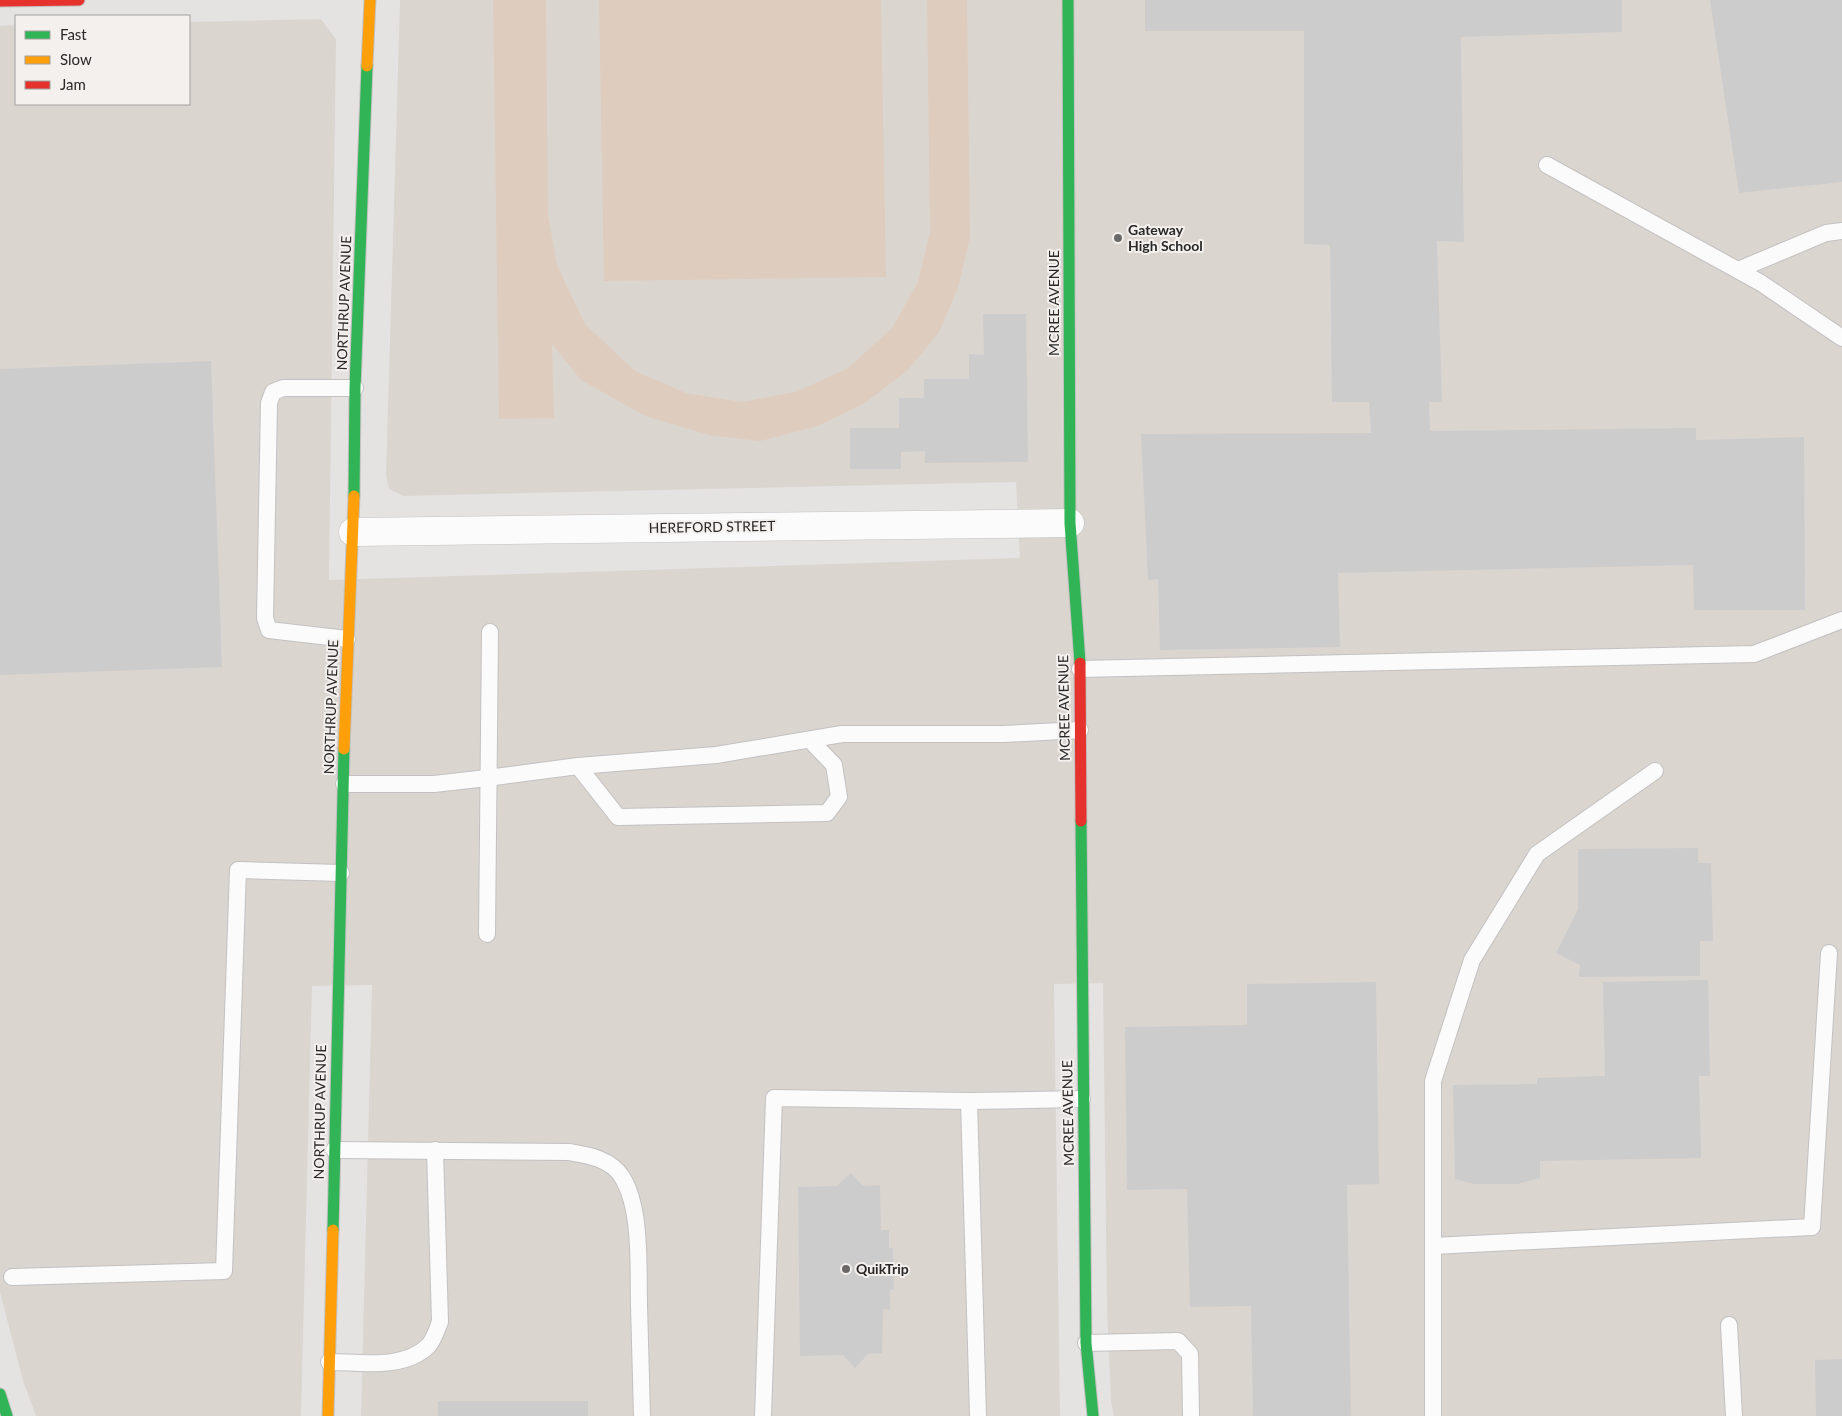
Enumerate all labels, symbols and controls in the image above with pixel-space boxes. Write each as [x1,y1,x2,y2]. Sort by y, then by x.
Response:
legend [15,15,190,105]
text: Fast [60,25,87,43]
text: Slow [60,50,92,68]
text: Jam [60,75,86,93]
place label: Gateway High School [1128,221,1203,254]
marker: Gateway High School [1112,232,1124,244]
street label: NORTHRUP AVENUE [333,235,354,371]
street label: MCREE AVENUE [1045,250,1062,356]
street label: HEREFORD STREET [648,517,776,536]
street label: NORTHRUP AVENUE [320,639,341,775]
street label: MCREE AVENUE [1054,655,1073,761]
street label: NORTHRUP AVENUE [310,1044,329,1180]
street label: MCREE AVENUE [1058,1060,1077,1166]
place label: QuikTrip [856,1260,909,1277]
marker: QuikTrip [840,1263,852,1275]

